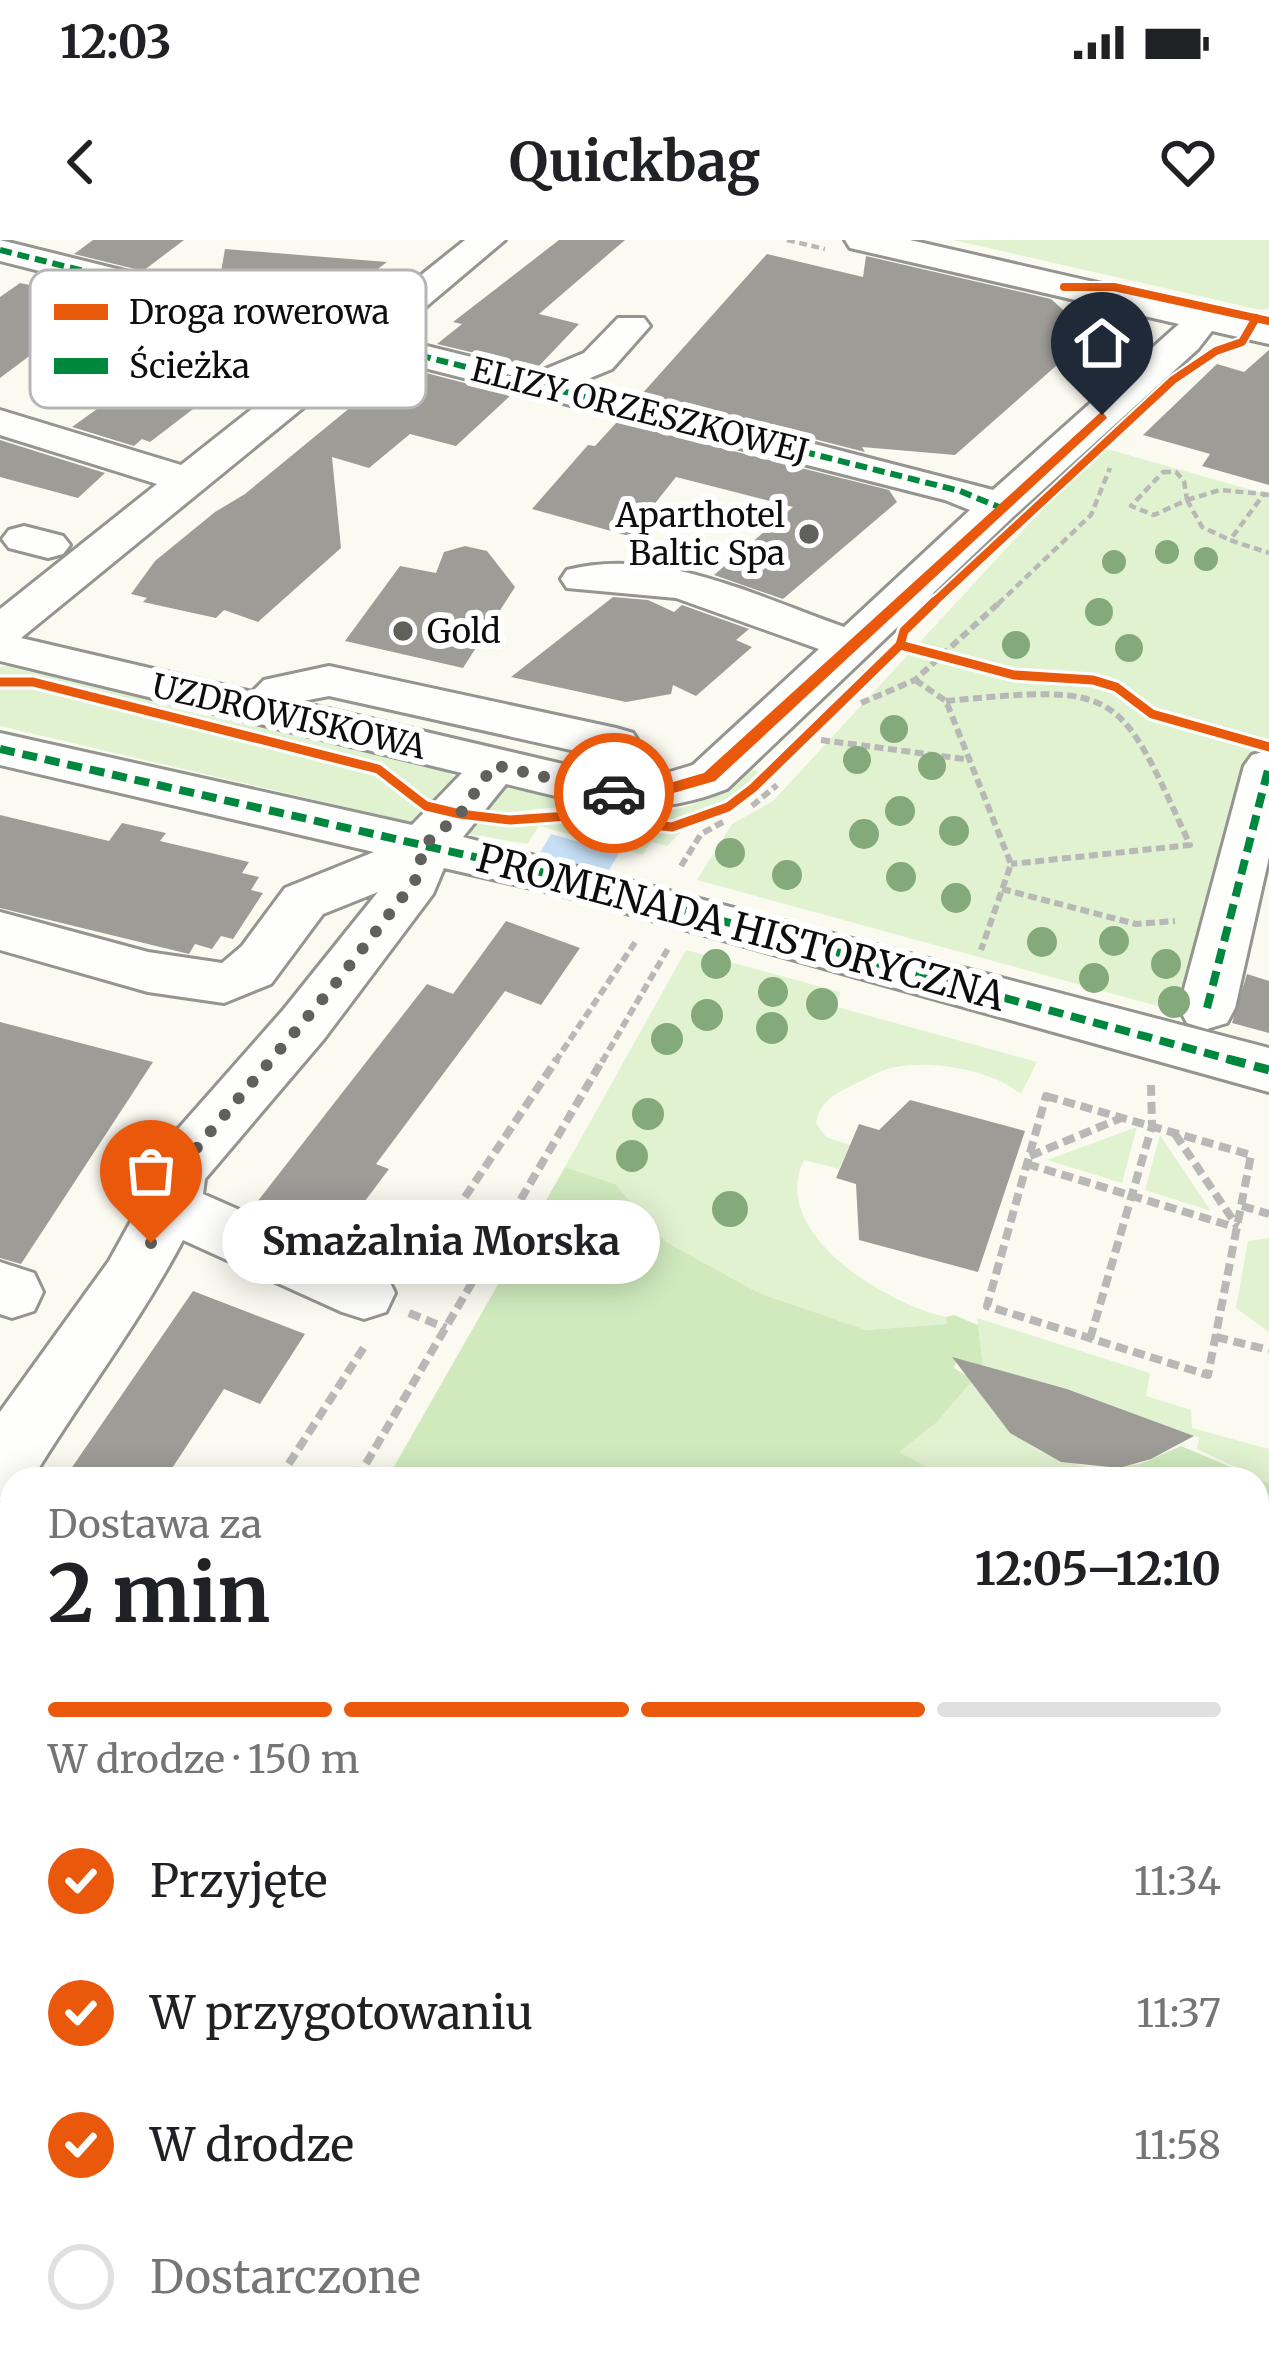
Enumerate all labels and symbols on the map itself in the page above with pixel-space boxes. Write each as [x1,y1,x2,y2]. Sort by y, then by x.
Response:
legend [30,270,426,408]
text: Droga rowerowa [129,292,389,333]
pin [1051,292,1153,415]
text: Ścieżka [129,345,250,387]
street label: ELIZY ORZESZKOWEJ [467,349,813,472]
place label: Aparthotel Baltic Spa [615,495,785,574]
marker: Aparthotel Baltic Spa [796,521,822,547]
place label: Gold [427,611,501,652]
marker: Gold [390,618,416,644]
street label: UZDROWISKOWA [148,665,430,768]
courier [554,733,674,853]
street label: PROMENADA HISTORYCZNA [471,833,1011,1022]
pin [100,1120,202,1243]
callout: Smażalnia Morska [223,1201,661,1285]

